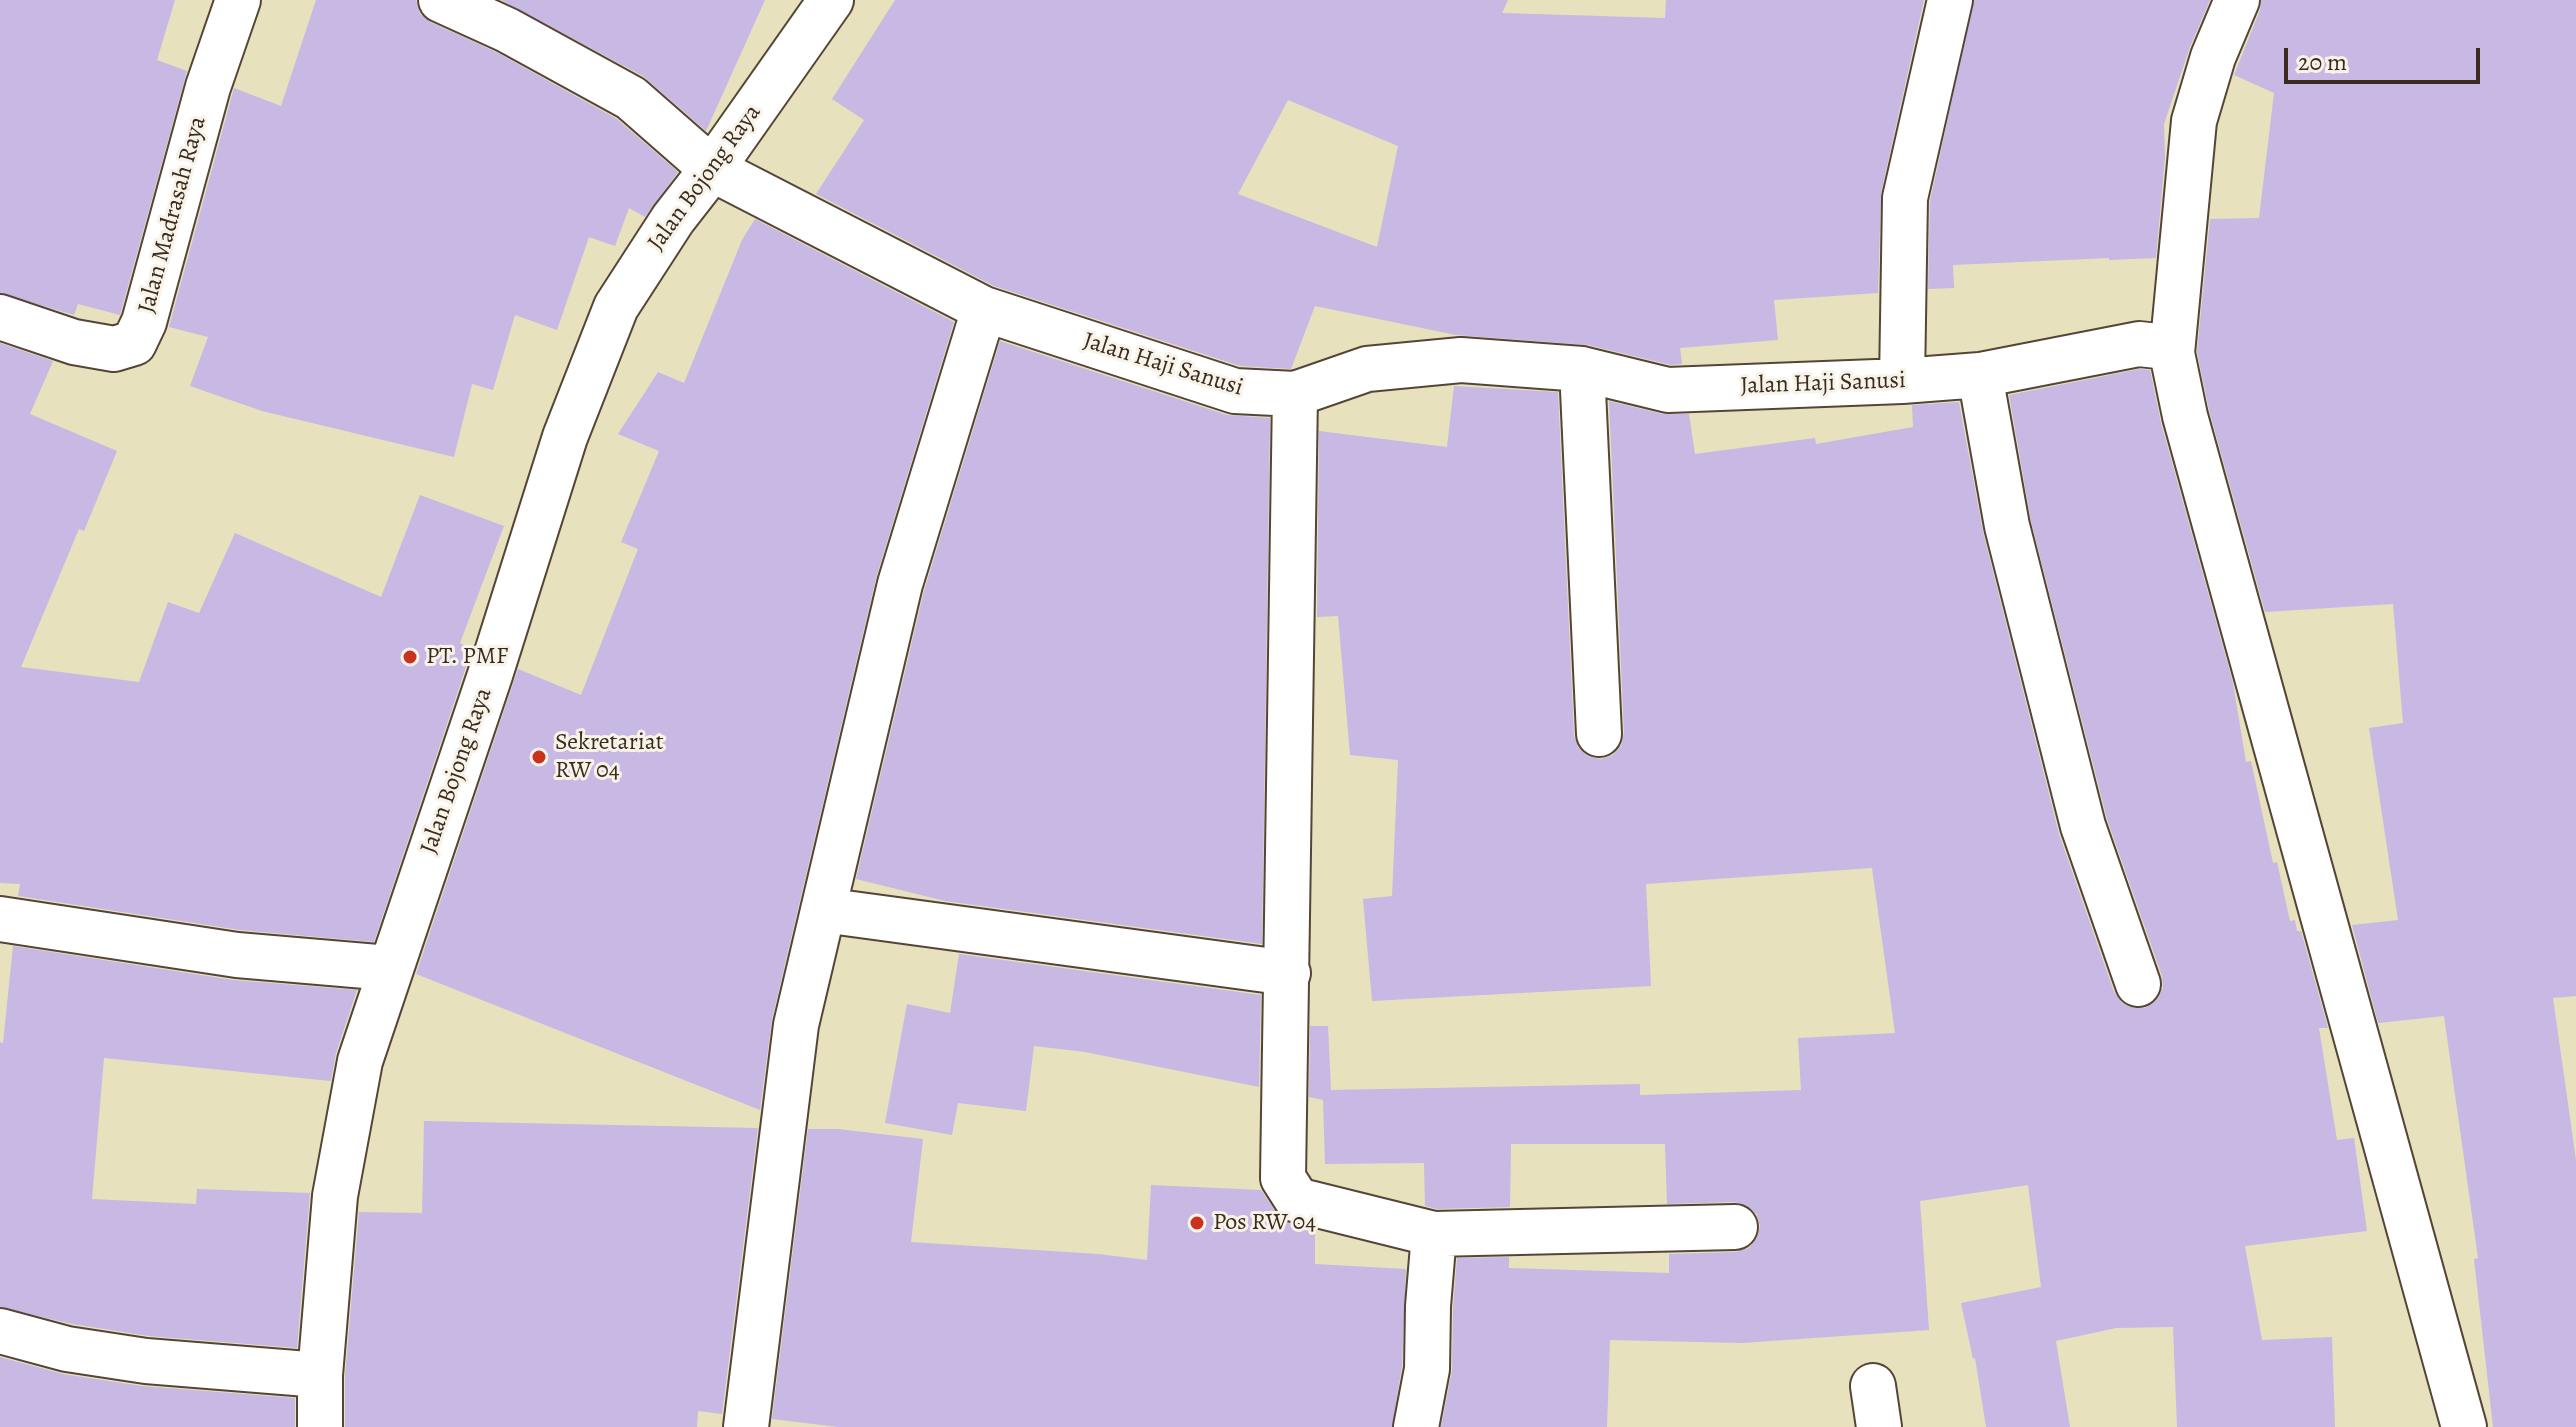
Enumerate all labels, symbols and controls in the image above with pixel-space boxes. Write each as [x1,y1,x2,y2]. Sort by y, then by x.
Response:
scale bar [2288,32,2484,82]
text: 20 m [2298,46,2347,78]
street label: Jalan Bojong Raya [642,99,768,257]
street label: Jalan Madrasah Raya [133,114,213,316]
street label: Jalan Haji Sanusi [1080,327,1246,403]
street label: Jalan Haji Sanusi [1740,367,1906,401]
place label: PT. PMF [426,643,508,671]
marker: PT. PMF [401,648,419,666]
street label: Jalan Bojong Raya [415,684,499,858]
place label: Sekretariat RW 04 [555,729,664,785]
marker: Sekretariat RW 04 [530,748,548,766]
place label: Pos RW 04 [1213,1209,1316,1237]
marker: Pos RW 04 [1188,1214,1206,1232]

